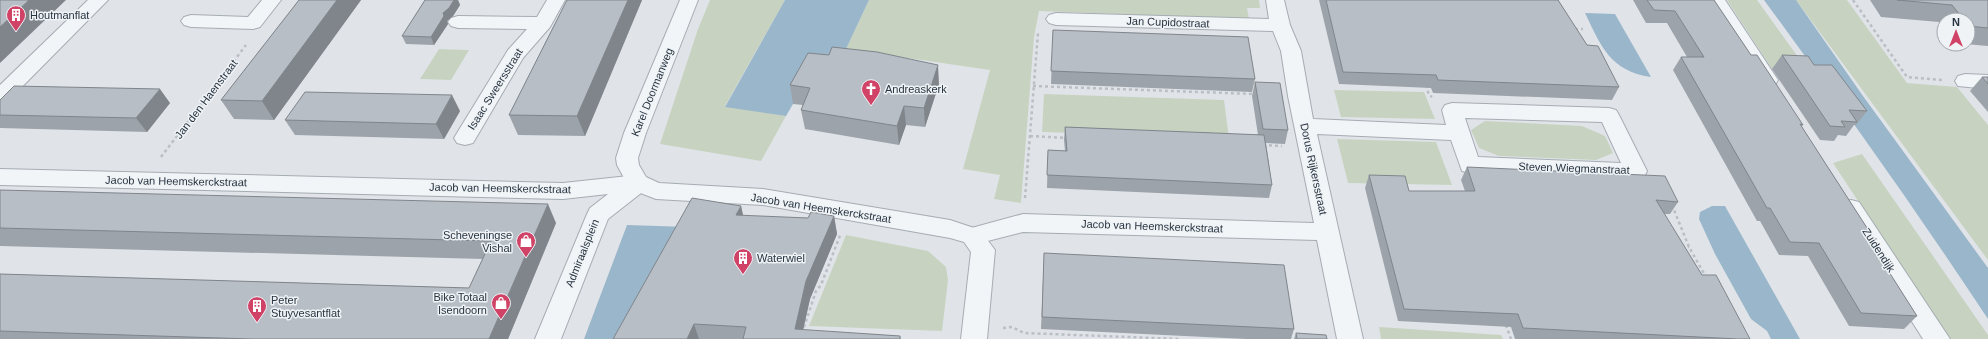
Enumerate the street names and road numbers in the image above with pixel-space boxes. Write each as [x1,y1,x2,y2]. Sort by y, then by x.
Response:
street label: Jan Cupidostraat [1126,15,1210,29]
street label: Isaac Sweersstraat [465,46,525,132]
street label: Karel Doormanweg [629,46,675,138]
street label: Jan den Haenstraat [172,57,240,141]
street label: Dorus Rijkersstraat [1298,122,1330,216]
street label: Steven Wiegmanstraat [1518,160,1630,176]
street label: Jacob van Heemskerckstraat [105,174,247,188]
street label: Jacob van Heemskerckstraat [429,181,571,195]
street label: Jacob van Heemskerckstraat [750,191,892,225]
street label: Admiraalsplein [563,217,601,289]
street label: Jacob van Heemskerckstraat [1081,218,1223,234]
street label: Zuidendijk [1860,226,1898,275]

